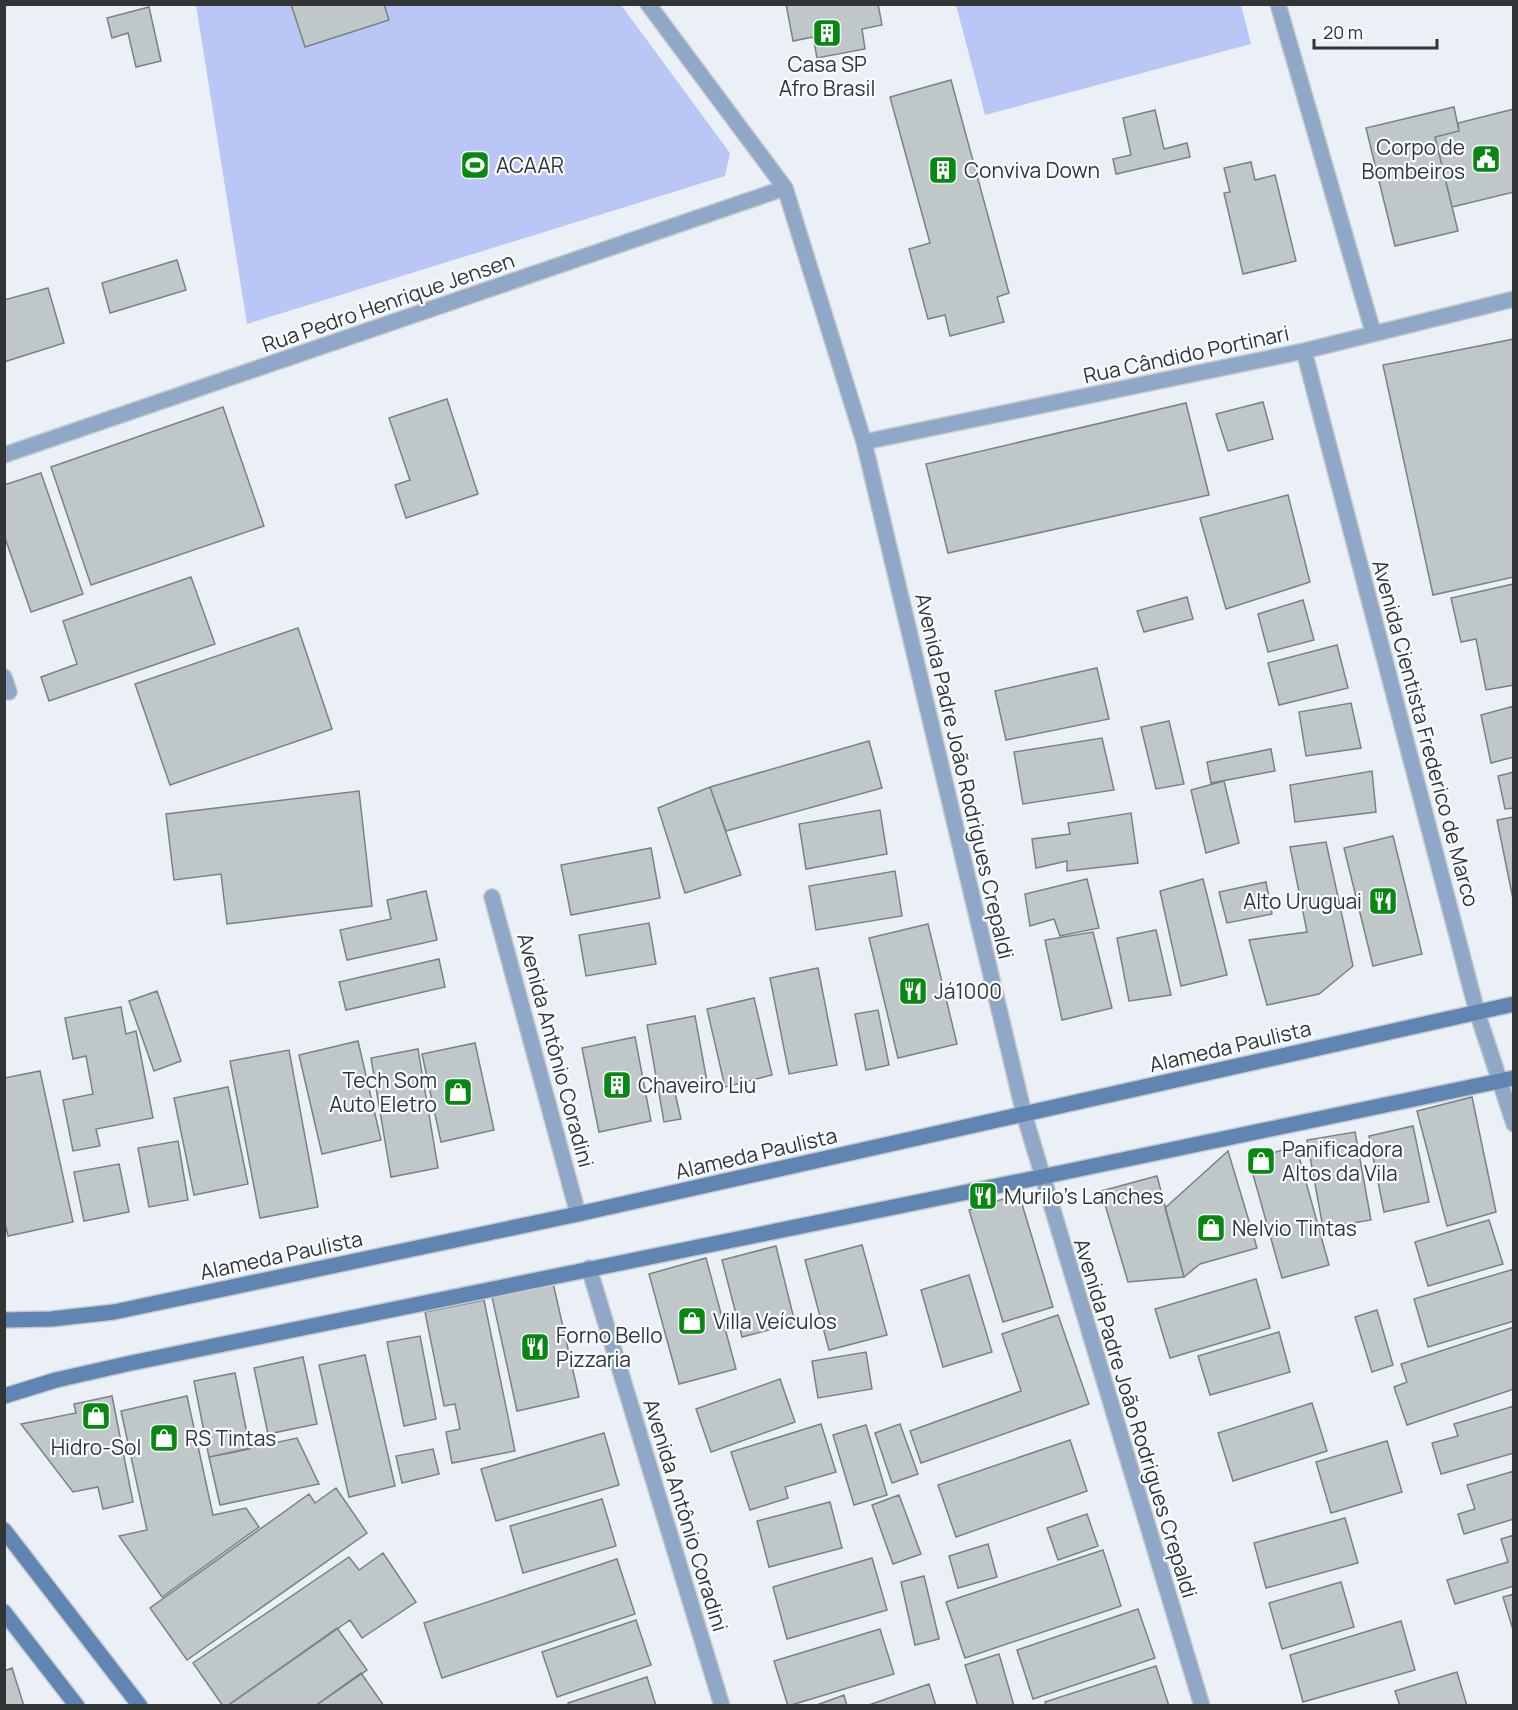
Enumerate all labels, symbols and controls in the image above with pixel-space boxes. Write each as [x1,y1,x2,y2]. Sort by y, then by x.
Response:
scale bar [1314,12,1437,50]
building icon: Casa SP Afro Brasil [811,17,843,49]
text: 20 m [1323,20,1363,44]
place label: Casa SP Afro Brasil [779,50,875,102]
place label: Corpo de Bombeiros [1362,133,1465,185]
public building icon: Corpo de Bombeiros [1470,143,1502,175]
sports icon: ACAAR [459,149,491,181]
place label: ACAAR [496,151,564,179]
building icon: Conviva Down [927,154,959,186]
place label: Conviva Down [964,156,1100,184]
street label: Rua Pedro Henrique Jensen [258,246,518,358]
street label: Rua Cândido Portinari [1081,319,1291,389]
street label: Avenida Cientista Frederico de Marco [1366,556,1486,910]
street label: Avenida Padre João Rodrigues Crepaldi [909,590,1021,962]
restaurant icon: Alto Uruguai [1367,885,1399,917]
place label: Alto Uruguai [1243,887,1362,915]
street label: Avenida Antônio Coradini [511,930,601,1170]
restaurant icon: Já1000 [897,975,929,1007]
place label: Já1000 [934,977,1002,1005]
street label: Alameda Paulista [1146,1014,1314,1078]
place label: Tech Som Auto Eletro [329,1066,437,1118]
building icon: Chaveiro Liu [601,1069,633,1101]
place label: Chaveiro Liu [638,1071,756,1099]
shop icon: Tech Som Auto Eletro [442,1076,474,1108]
street label: Alameda Paulista [672,1121,840,1185]
place label: Panificadora Altos da Vila [1282,1135,1403,1187]
shop icon: Panificadora Altos da Vila [1245,1145,1277,1177]
restaurant icon: Murilo's Lanches [967,1180,999,1212]
place label: Murilo's Lanches [1004,1182,1164,1210]
shop icon: Nelvio Tintas [1195,1212,1227,1244]
place label: Nelvio Tintas [1232,1214,1357,1242]
street label: Alameda Paulista [197,1224,365,1286]
street label: Avenida Padre João Rodrigues Crepaldi [1068,1235,1204,1601]
shop icon: Villa Veículos [676,1305,708,1337]
place label: Villa Veículos [713,1307,837,1335]
place label: Forno Bello Pizzaria [556,1321,663,1373]
restaurant icon: Forno Bello Pizzaria [519,1331,551,1363]
street label: Avenida Antônio Coradini [637,1395,735,1635]
shop icon: Hidro-Sol [80,1400,112,1432]
shop icon: RS Tintas [148,1422,180,1454]
place label: RS Tintas [185,1424,276,1452]
place label: Hidro-Sol [51,1433,141,1461]

